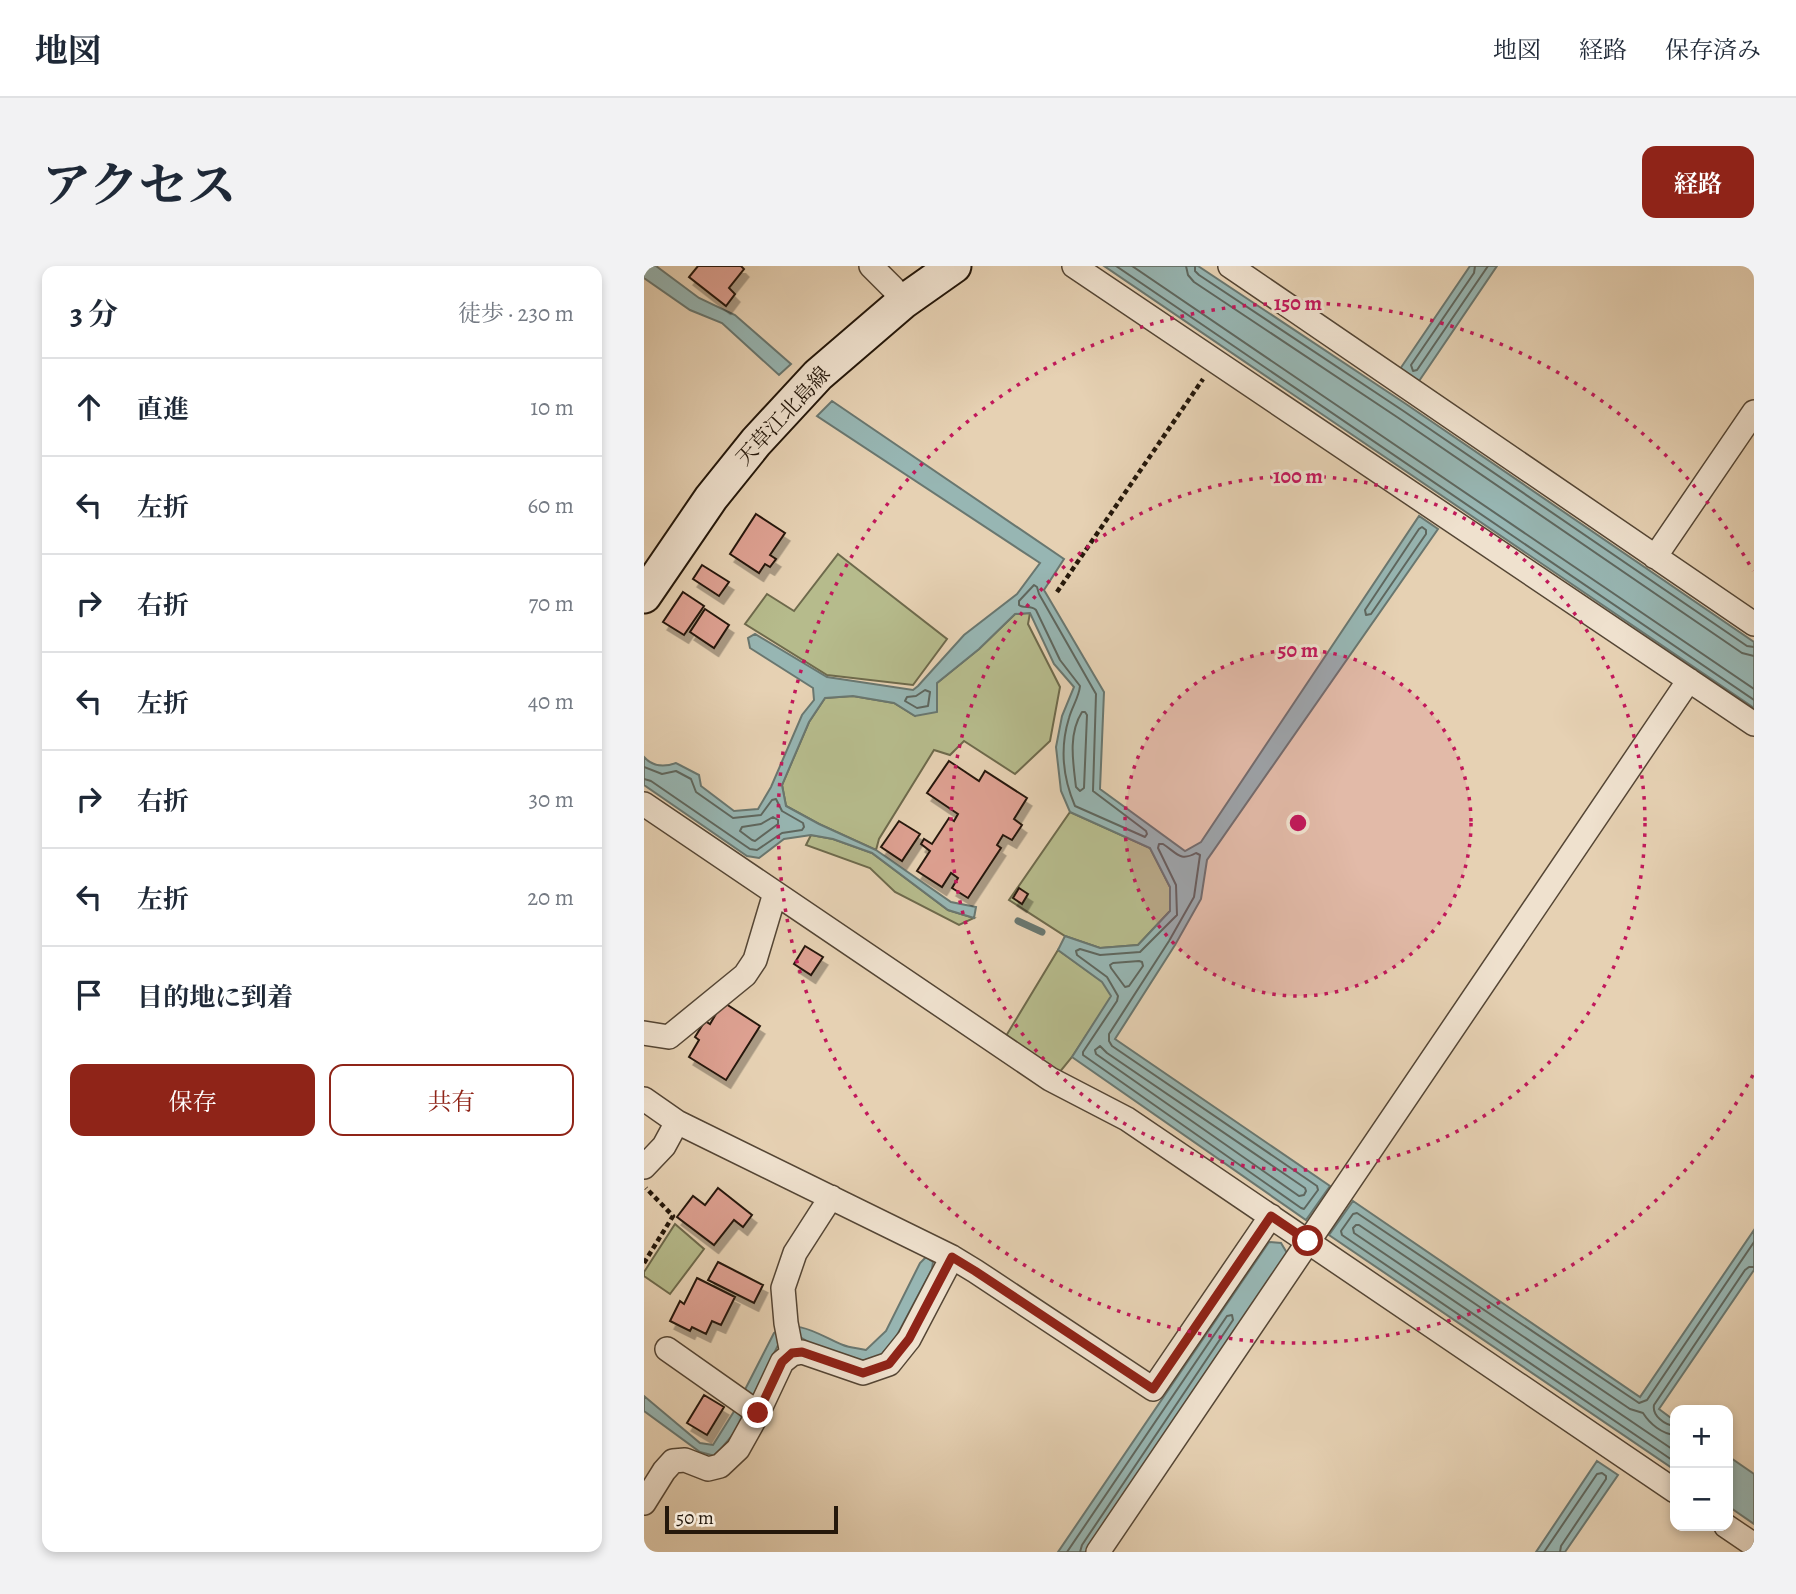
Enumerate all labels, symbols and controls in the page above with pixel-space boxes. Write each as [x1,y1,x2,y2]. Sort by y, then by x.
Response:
text: 地図 [35,28,101,73]
text: 地図 [1493,34,1541,66]
text: 経路 [1579,34,1627,66]
text: 保存済み [1665,34,1761,66]
button: 経路 [1642,146,1754,218]
text: アクセス [42,152,237,219]
text: 150 m [1274,289,1323,317]
text: 3 分 [70,294,118,334]
text: 徒歩 · 230 m [458,298,574,329]
street label: 天草江北島線 [730,360,836,472]
icon: ahead [70,388,108,426]
text: 直進 [137,392,189,427]
text: 10 m [530,392,574,423]
text: 100 m [1273,462,1323,490]
icon: left [70,486,108,524]
text: 左折 [137,490,189,525]
text: 60 m [527,490,574,521]
icon: right [70,584,108,622]
text: 右折 [137,588,189,623]
text: 70 m [528,588,574,619]
text: 50 m [1278,636,1319,664]
icon: left [70,682,108,720]
text: 左折 [137,686,189,721]
text: 40 m [528,686,574,717]
icon: right [70,780,108,818]
text: 右折 [137,784,189,819]
text: 30 m [528,784,574,815]
centre of rings [1286,811,1310,835]
icon: left [70,878,108,916]
text: 左折 [137,882,189,917]
text: 20 m [527,882,574,913]
icon: arrive [70,976,108,1014]
text: 目的地に到着 [137,980,293,1015]
button: 保存 [70,1064,315,1136]
button: 共有 [329,1064,574,1136]
route start [1292,1225,1323,1256]
route end [742,1397,773,1428]
map controls [1670,1405,1733,1531]
button: + [1670,1405,1733,1468]
button: − [1670,1468,1733,1531]
scale bar [665,1503,838,1535]
text: 50 m [676,1505,714,1531]

